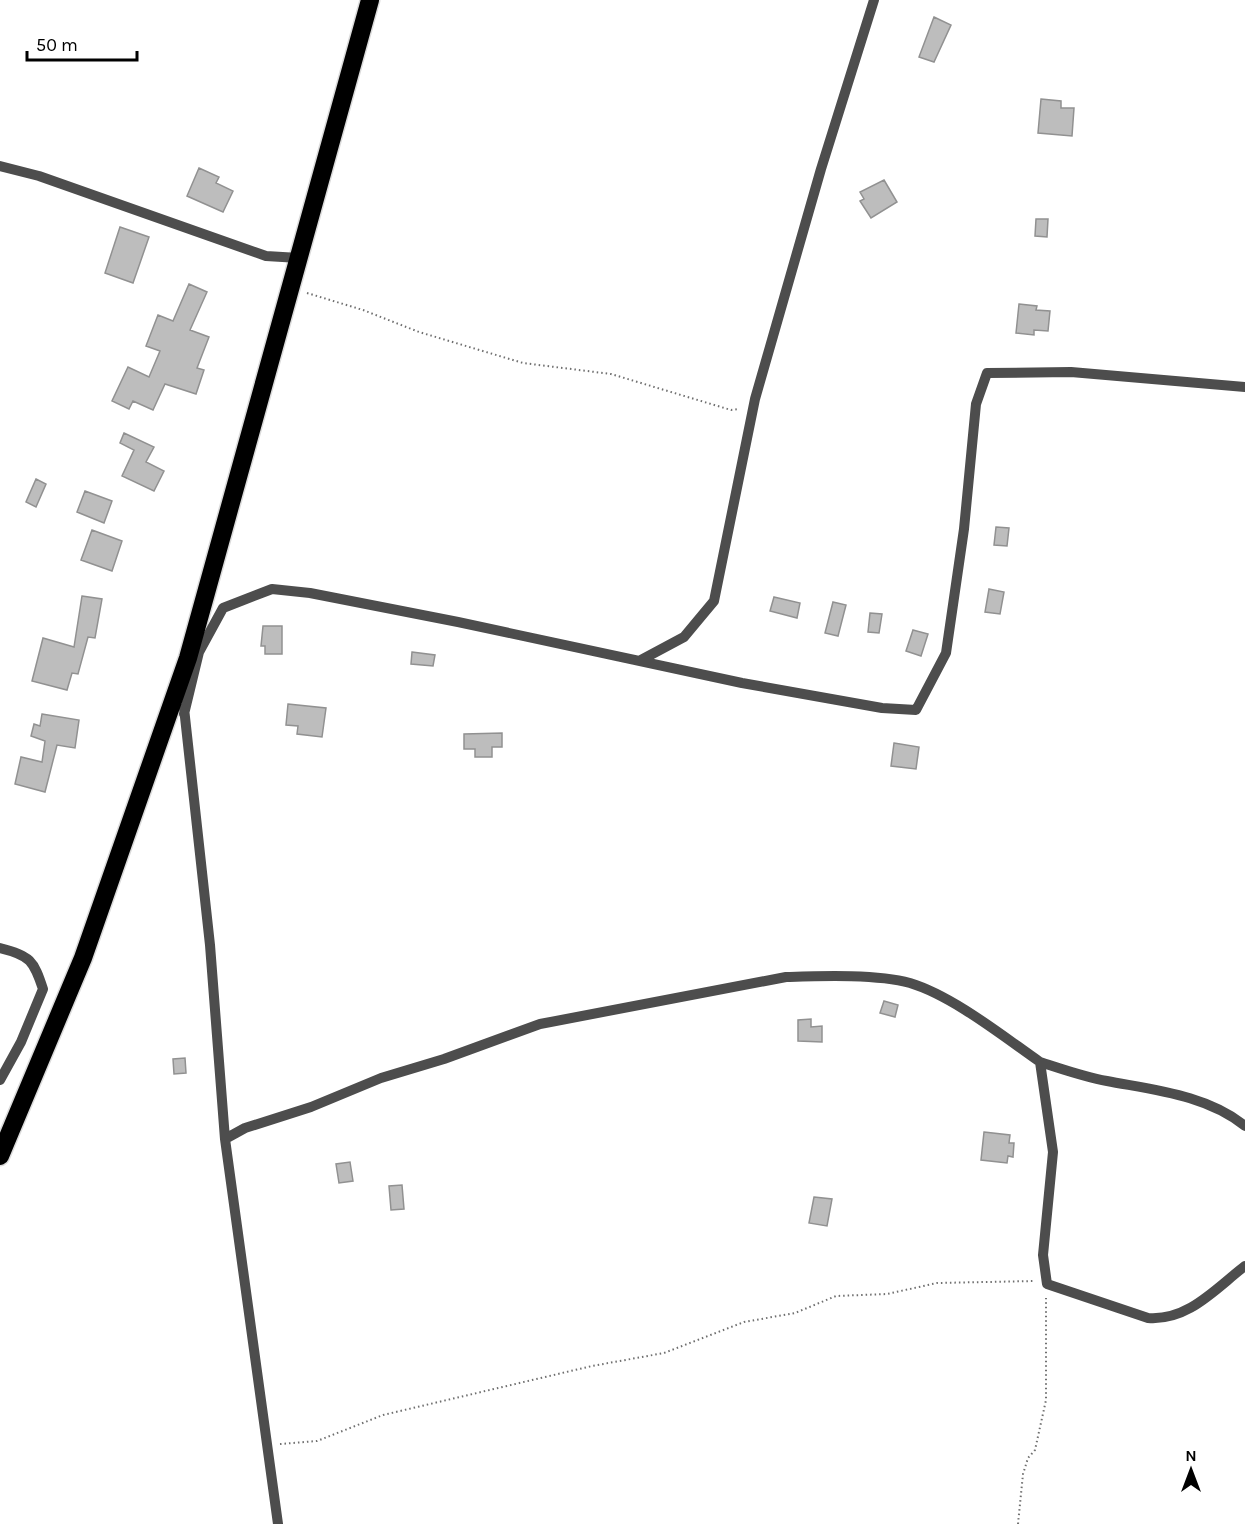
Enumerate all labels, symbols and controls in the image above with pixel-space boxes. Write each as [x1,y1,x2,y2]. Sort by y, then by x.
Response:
scale bar [27,24,136,62]
text: 50 m [36,34,78,56]
north arrow [1161,1440,1221,1500]
text: N [1185,1446,1197,1465]

